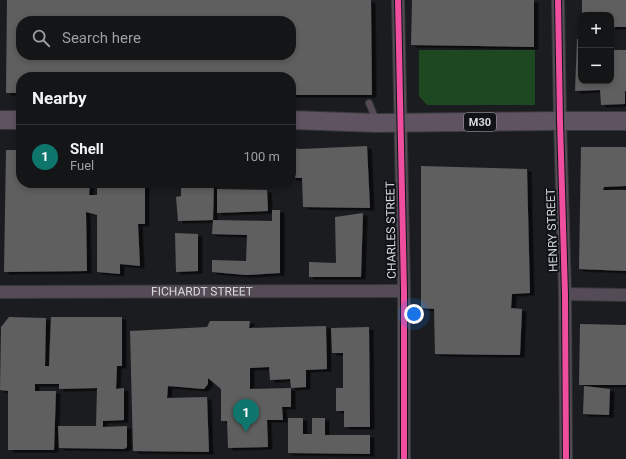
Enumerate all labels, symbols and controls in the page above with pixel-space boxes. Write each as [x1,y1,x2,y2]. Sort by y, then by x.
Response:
map controls [578,12,614,84]
button: + [578,12,614,48]
search box [16,16,296,60]
icon: search [30,27,52,49]
text: Search here [62,29,141,47]
button: − [578,48,614,84]
text: Nearby [32,88,87,108]
road number: M30 [464,113,496,131]
text: Shell [70,140,104,158]
text: 1 [41,149,49,164]
text: 100 m [243,149,280,164]
text: Fuel [70,158,94,173]
street label: CHARLES STREET [383,181,399,279]
street label: HENRY STREET [544,188,560,272]
street label: FICHARDT STREET [151,284,253,299]
your location [404,304,424,324]
pin: 1 [233,399,259,432]

